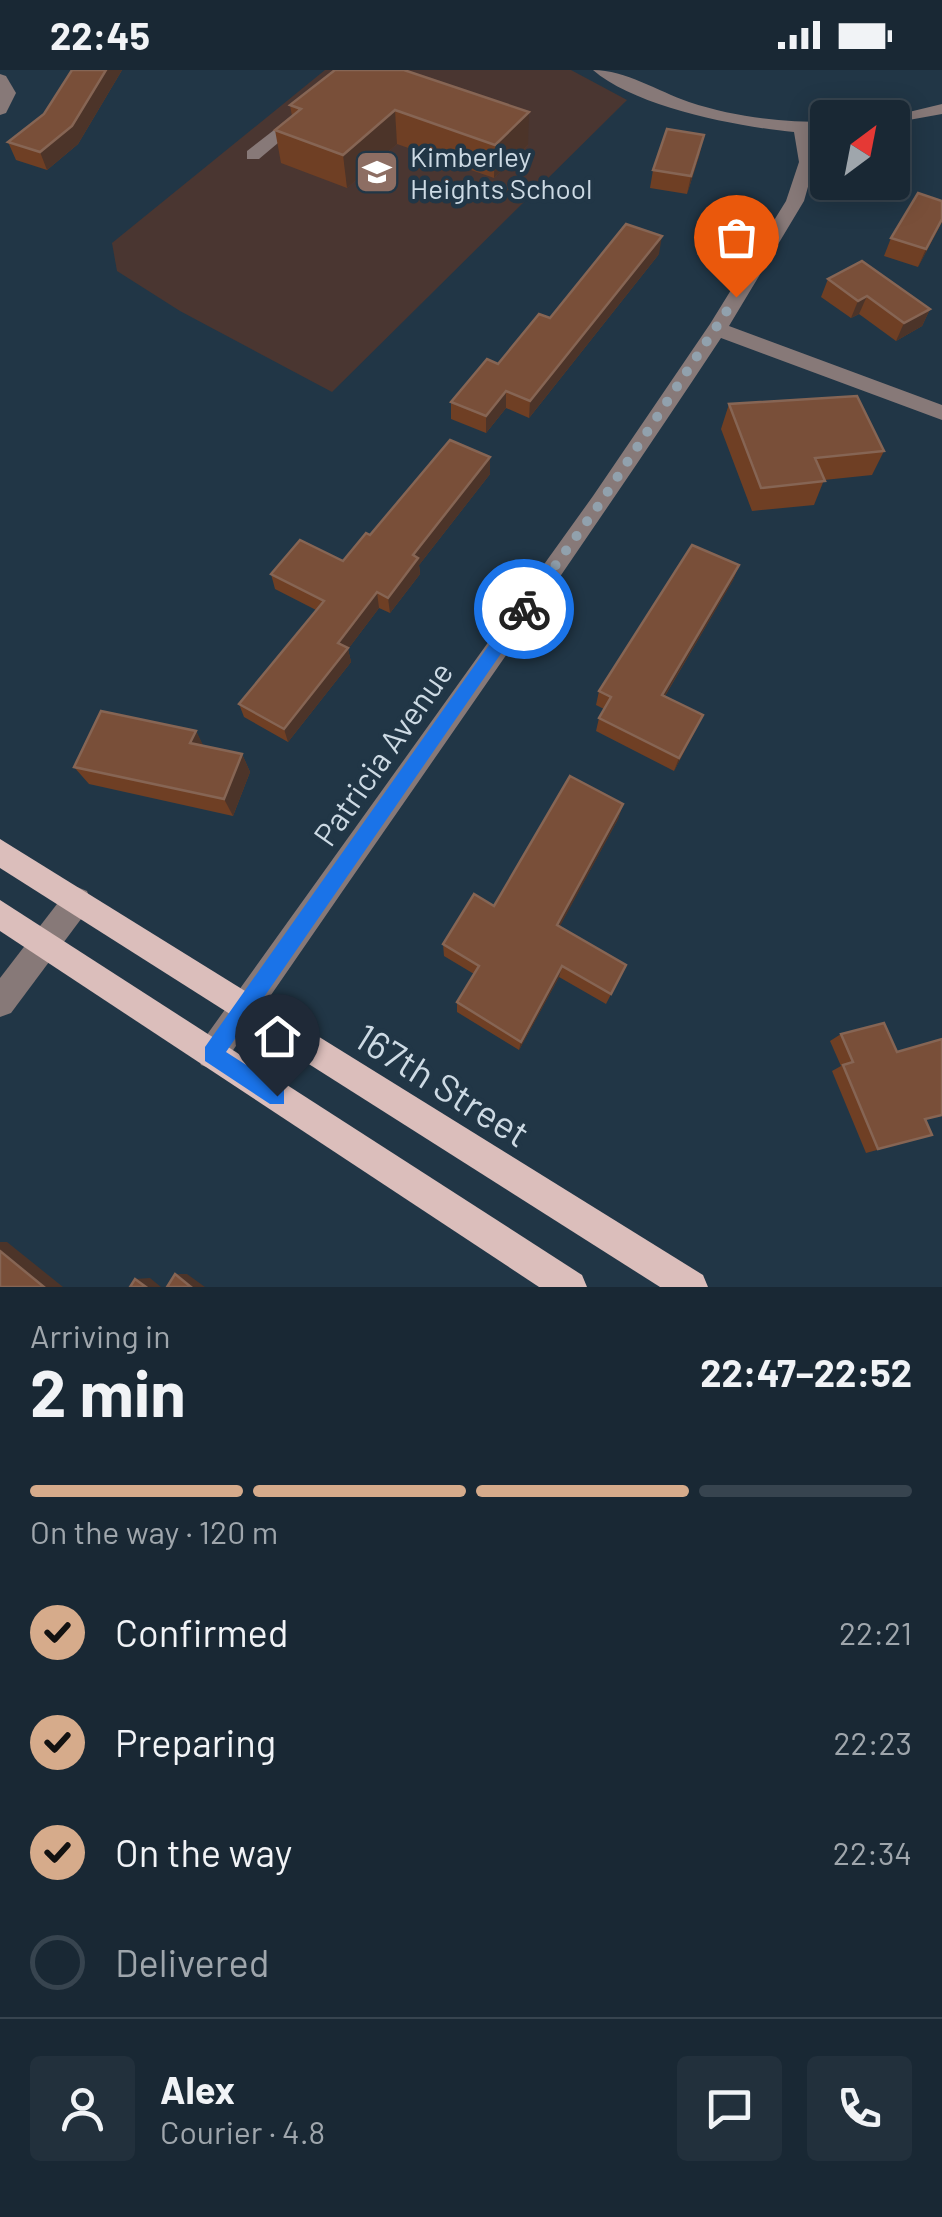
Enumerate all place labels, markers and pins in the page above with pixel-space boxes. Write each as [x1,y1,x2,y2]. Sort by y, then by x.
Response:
place label: Kimberley Heights School [410,139,592,205]
school or university icon: Kimberley Heights School [354,149,400,195]
pin [694,195,779,298]
pin [235,994,320,1097]

